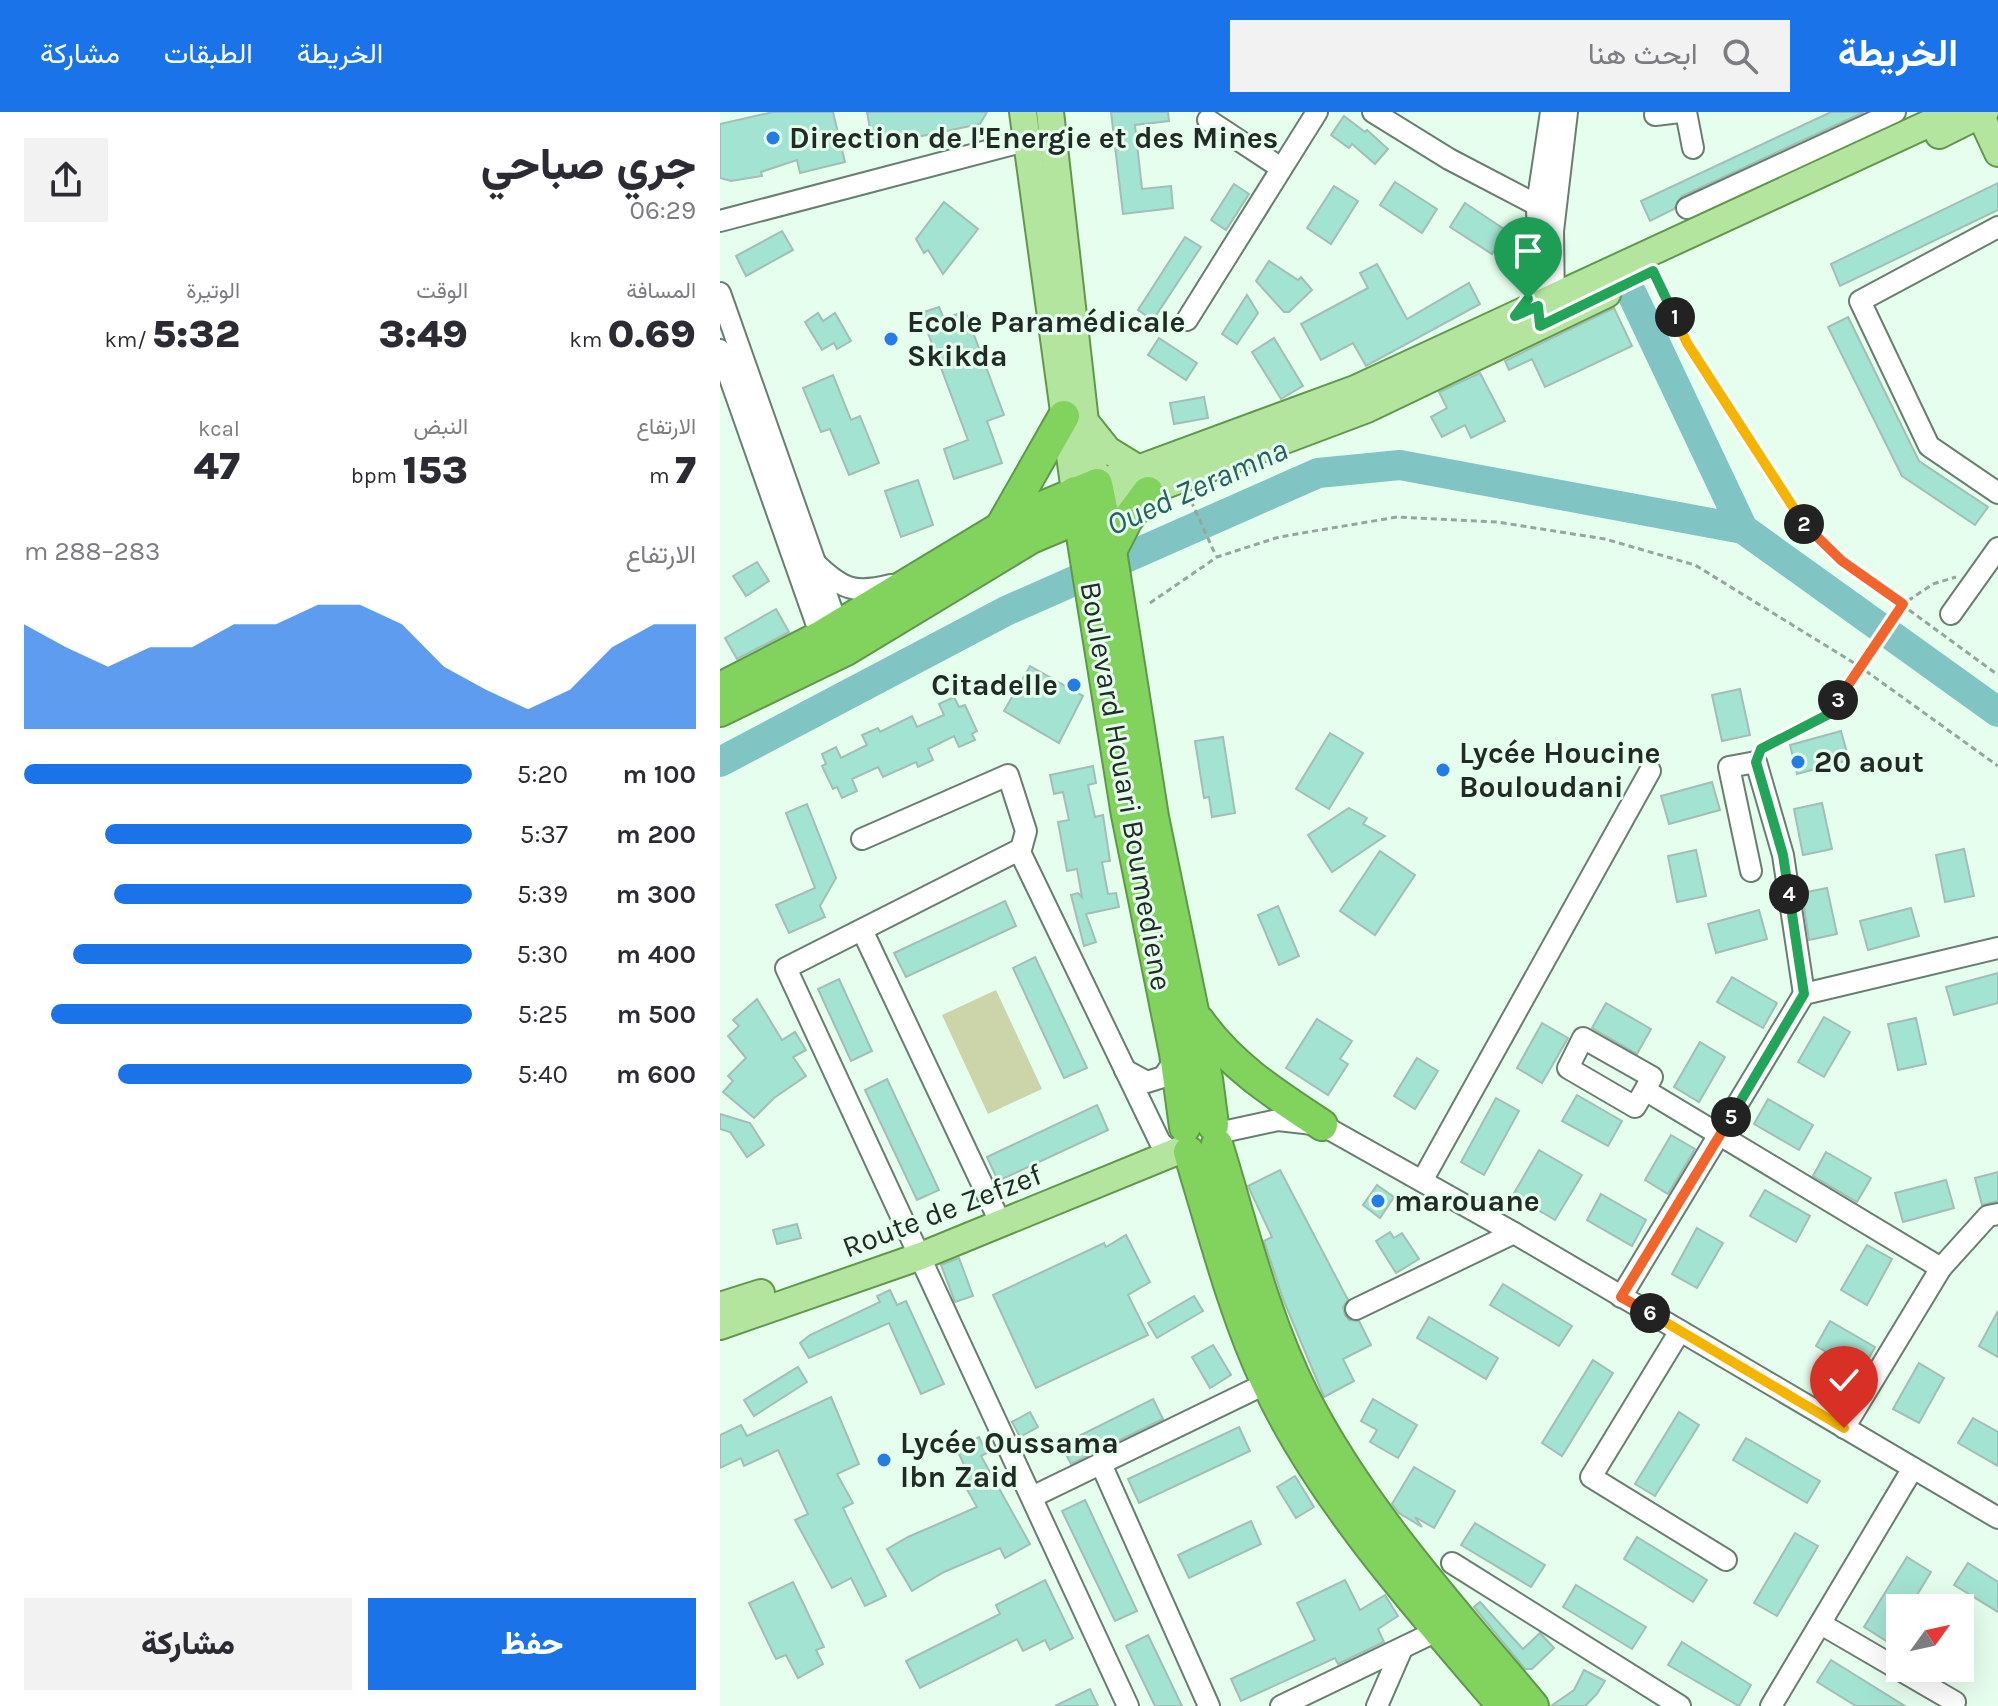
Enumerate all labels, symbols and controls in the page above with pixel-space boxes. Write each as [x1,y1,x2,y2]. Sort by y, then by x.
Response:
search box [1230,20,1790,92]
text: الخريطة [1838,31,1958,76]
icon: search [1718,34,1762,78]
text: ابحث هنا [1588,36,1698,72]
text: مشاركة [40,37,120,70]
text: الطبقات [164,37,253,70]
text: الخريطة [297,37,383,70]
place label: Direction de l'Energie et des Mines [789,120,1278,156]
marker: Direction de l'Energie et des Mines [764,129,782,147]
button: share [24,138,108,222]
text: جري صباحي [481,139,696,190]
text: 06:29 [630,195,696,226]
pin [1494,217,1562,299]
icon: arrive [1506,229,1550,273]
text: الوتيرة [186,278,240,304]
text: الوقت [416,278,468,304]
text: المسافة [626,278,696,304]
pin: 1 [1655,297,1695,337]
place label: Ecole Paramédicale Skikda [907,304,1185,374]
text: 1 [1671,304,1679,330]
text: 5:32 [152,310,240,357]
text: 3:49 [378,310,468,357]
text: 0.69 [608,310,696,357]
text: /km [104,327,152,353]
text: km [569,327,608,353]
marker: Ecole Paramédicale Skikda [882,330,900,348]
text: النبض [414,414,468,440]
text: الارتفاع [636,414,696,440]
text: kcal [198,416,240,442]
water label: Oued Zeramna [1101,431,1293,543]
text: 47 [194,442,240,489]
text: 153 [402,446,468,493]
text: 7 [675,446,696,493]
text: bpm [351,463,402,489]
text: m [649,463,675,489]
pin: 2 [1784,504,1824,544]
text: 2 [1797,511,1811,537]
text: 283–288 m [24,536,160,567]
text: الارتفاع [625,539,696,570]
street label: Boulevard Houari Boumediene [1072,579,1180,993]
place label: Citadelle [931,667,1058,703]
marker: Citadelle [1065,676,1083,694]
pin: 3 [1818,680,1858,720]
text: 3 [1831,687,1845,713]
place label: Lycée Houcine Bouloudani [1459,735,1661,805]
place label: 20 aout [1814,744,1924,780]
marker: 20 aout [1789,753,1807,771]
text: 5:20 [517,759,568,790]
text: 100 m [623,759,696,790]
marker: Lycée Houcine Bouloudani [1434,761,1452,779]
text: 5:37 [520,819,568,850]
text: 200 m [616,819,696,850]
pin: 4 [1769,874,1809,914]
text: 5:39 [517,879,568,910]
text: 300 m [616,879,696,910]
text: 4 [1782,881,1796,907]
text: 5:30 [517,939,568,970]
text: 400 m [616,939,696,970]
text: 5:25 [518,999,568,1030]
text: 500 m [617,999,696,1030]
text: 5:40 [517,1059,568,1090]
text: 600 m [616,1059,696,1090]
pin: 5 [1711,1097,1751,1137]
text: 5 [1725,1104,1737,1130]
street label: Route de Zefzef [837,1156,1047,1266]
place label: marouane [1394,1183,1540,1219]
marker: marouane [1369,1192,1387,1210]
pin: 6 [1630,1293,1670,1333]
text: 6 [1643,1300,1657,1326]
pin [1810,1346,1878,1428]
icon: check [1822,1358,1866,1402]
place label: Lycée Oussama Ibn Zaid [900,1425,1119,1495]
marker: Lycée Oussama Ibn Zaid [875,1451,893,1469]
north arrow [1886,1594,1974,1682]
map controls [1886,1594,1974,1682]
button: مشاركة [24,1598,352,1690]
button: حفظ [368,1598,696,1690]

